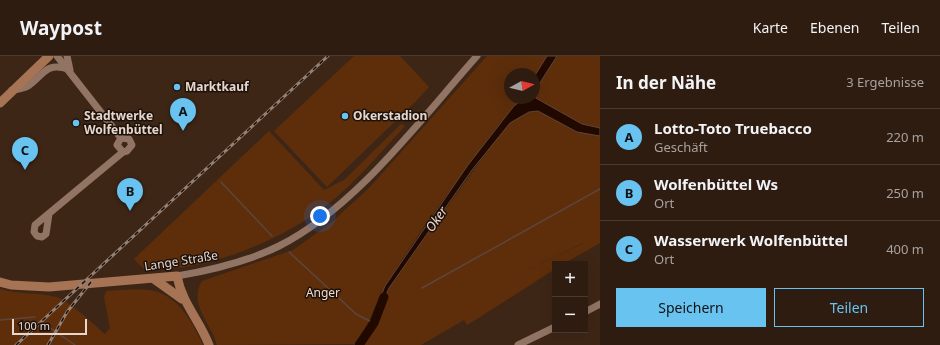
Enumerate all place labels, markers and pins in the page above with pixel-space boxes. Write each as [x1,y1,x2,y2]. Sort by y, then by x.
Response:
place label: Marktkauf [185,78,250,95]
marker: Marktkauf [172,82,182,92]
pin: A [170,98,196,131]
place label: Stadtwerke Wolfenbüttel [84,107,163,138]
place label: Okerstadion [353,107,427,124]
marker: Okerstadion [340,111,350,121]
marker: Stadtwerke Wolfenbüttel [71,118,81,128]
pin: C [12,137,38,170]
pin: B [117,178,143,211]

